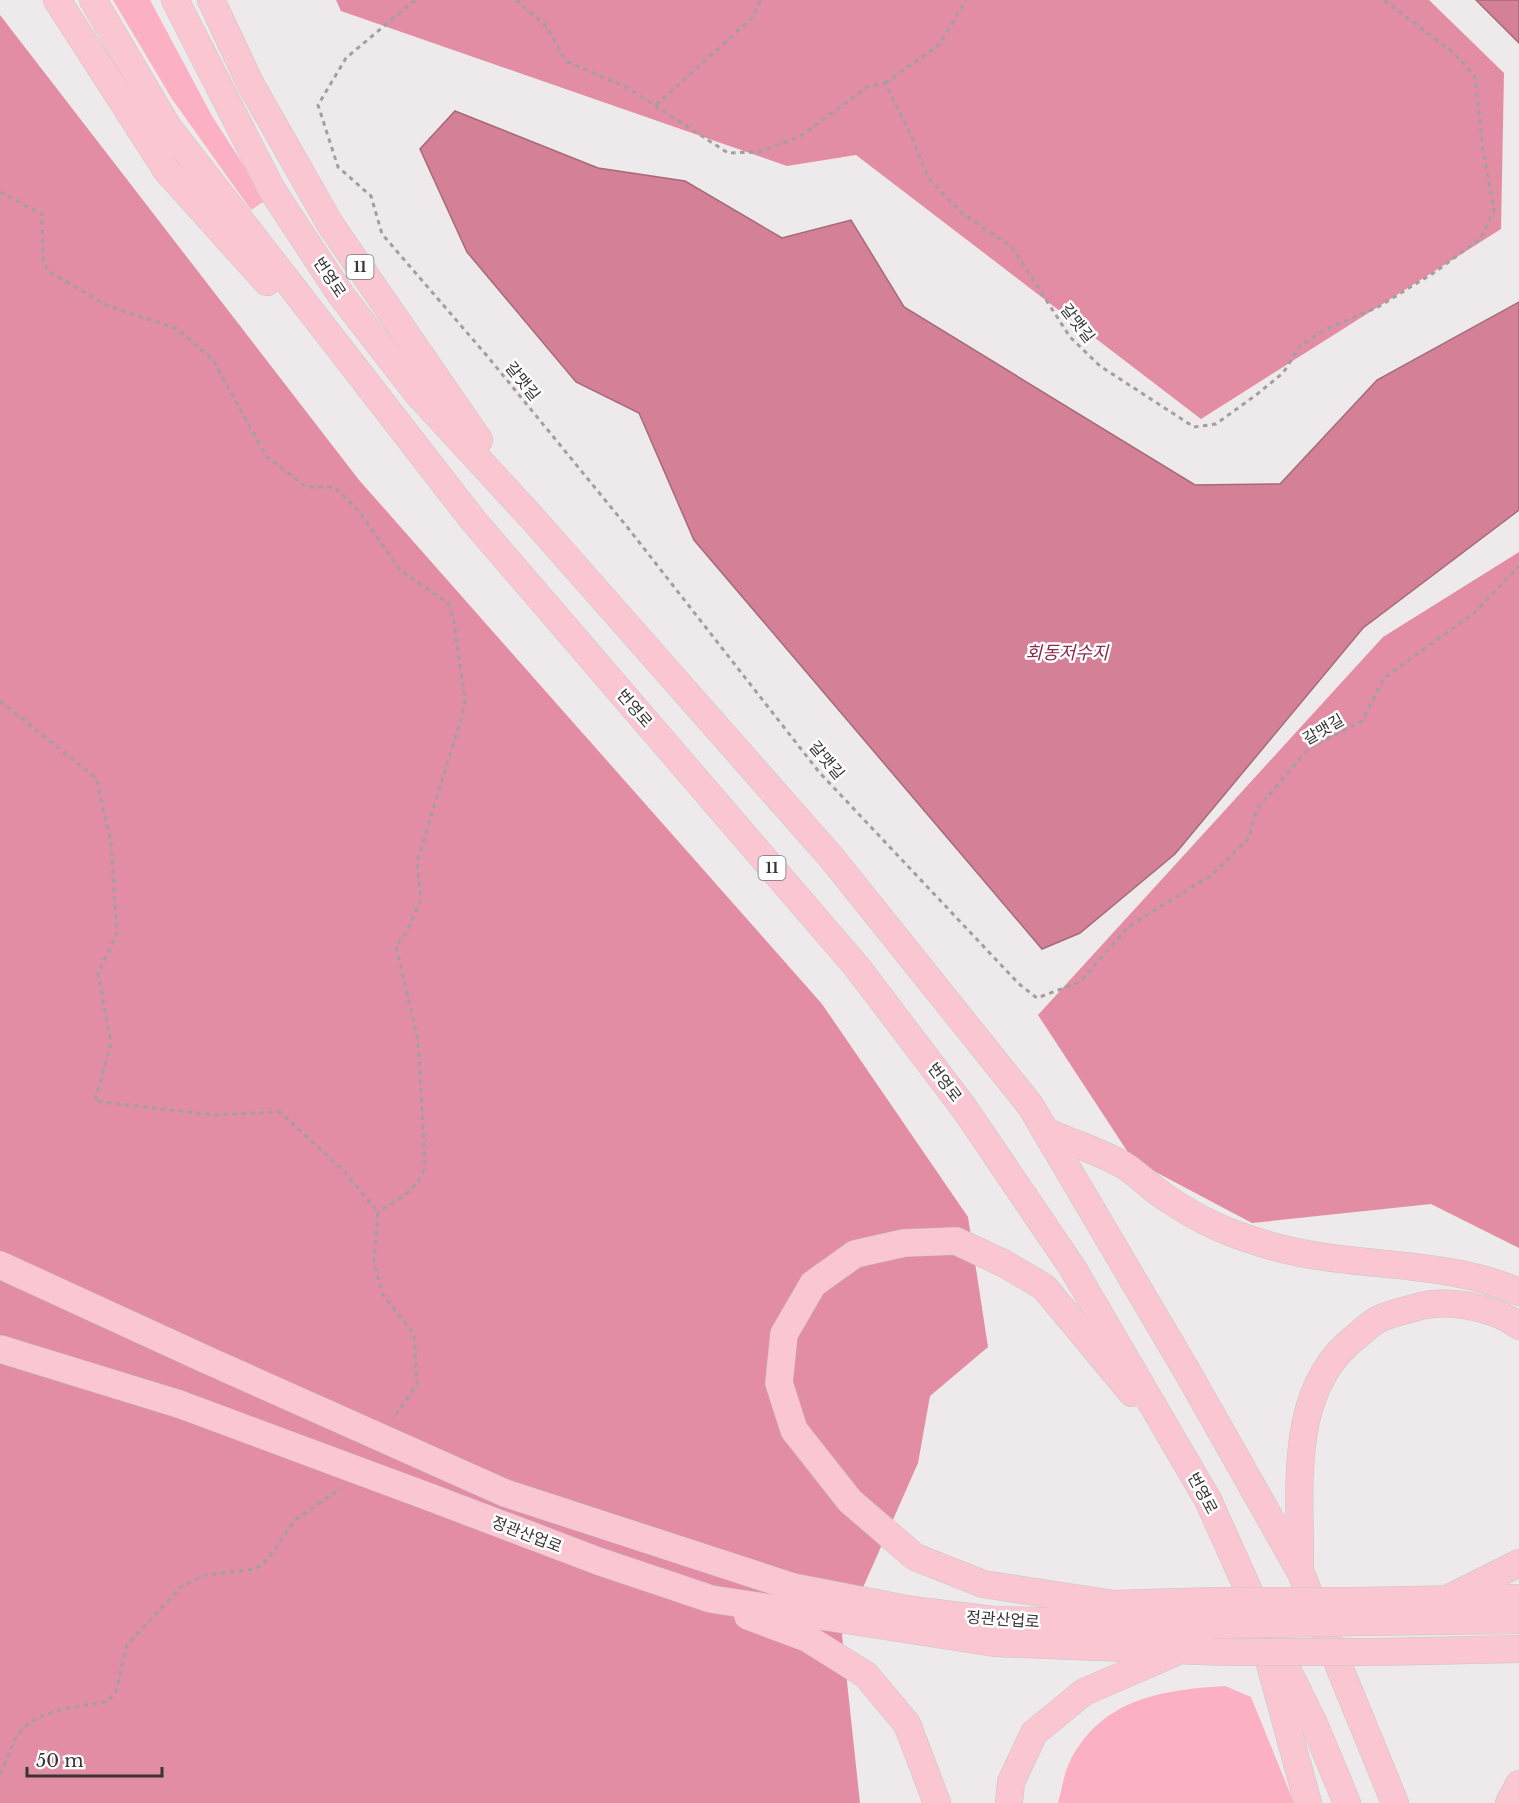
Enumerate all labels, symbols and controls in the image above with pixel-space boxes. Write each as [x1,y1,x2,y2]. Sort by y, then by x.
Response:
street label: 번영로 [309,253,351,301]
road number: 11 [346,255,374,279]
street label: 갈맷길 [1057,299,1099,347]
street label: 갈맷길 [501,358,545,404]
water label: 회동저수지 [1026,642,1110,664]
street label: 번영로 [613,685,657,731]
street label: 갈맷길 [1299,709,1347,749]
street label: 갈맷길 [805,737,849,783]
road number: 11 [758,856,786,880]
street label: 번영로 [924,1058,966,1106]
street label: 번영로 [1184,1469,1222,1517]
street label: 정관산업로 [489,1511,565,1557]
street label: 정관산업로 [966,1606,1041,1632]
scale bar [27,1740,162,1778]
text: 50 m [36,1750,84,1772]

